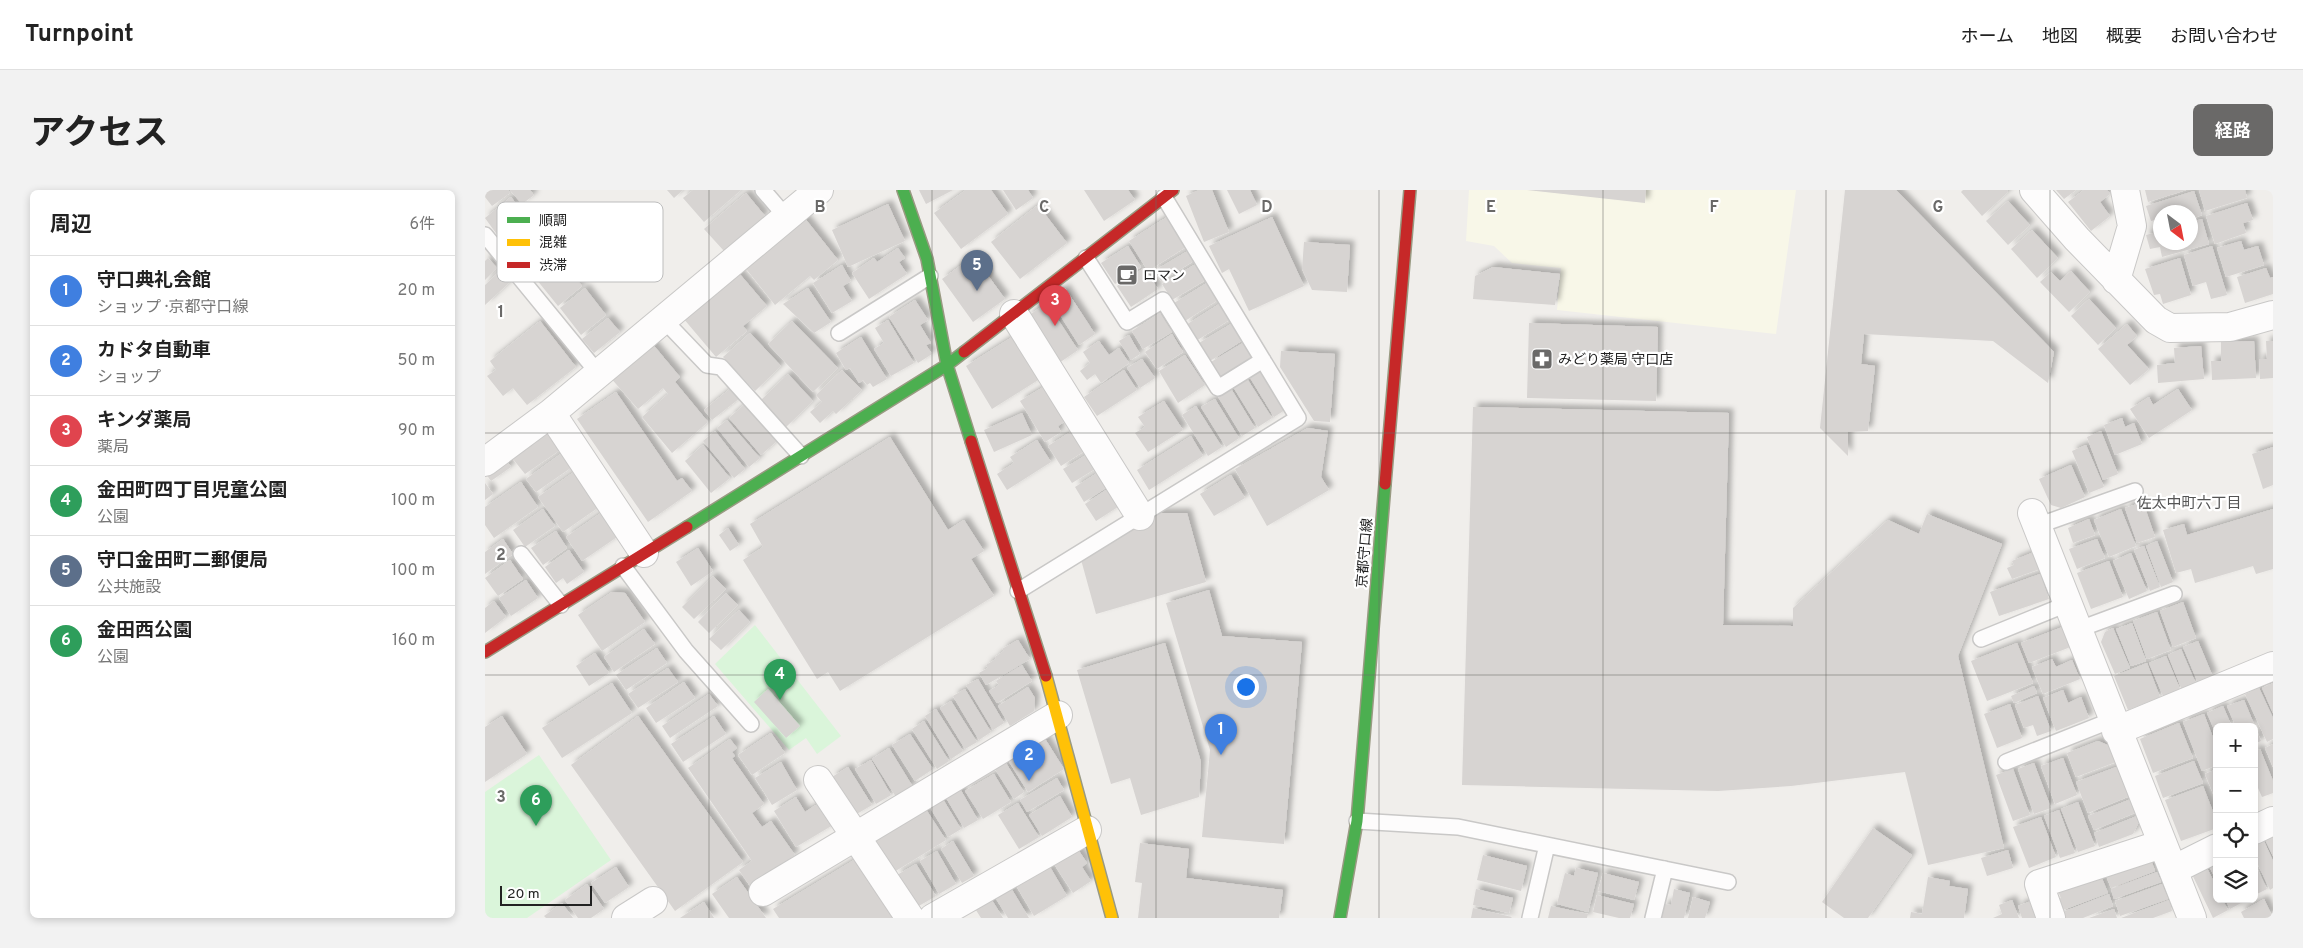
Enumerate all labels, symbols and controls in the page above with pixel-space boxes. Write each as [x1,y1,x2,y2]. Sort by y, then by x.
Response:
text: Turnpoint [25,20,134,50]
text: ホーム [1961,26,2014,49]
text: 地図 [2042,26,2078,49]
text: 概要 [2106,26,2142,49]
text: お問い合わせ [2170,26,2278,49]
button: 経路 [2193,104,2273,156]
text: アクセス [30,113,168,157]
text: B [814,198,826,218]
text: C [1039,198,1049,218]
text: D [1261,198,1273,218]
text: E [1486,198,1496,218]
text: F [1709,198,1719,218]
text: G [1933,198,1943,218]
legend [497,202,663,282]
north arrow [2153,205,2198,250]
text: 周辺 [50,212,92,239]
text: 順調 [539,213,567,230]
text: 6件 [409,215,435,235]
text: 混雑 [539,234,567,252]
pin: 5 [961,250,993,291]
text: 渋滞 [539,258,567,275]
cafe icon: ロマン [1115,263,1139,287]
place label: ロマン [1143,268,1185,285]
text: 守口典礼会館 [97,269,211,293]
text: 1 [63,281,69,301]
text: 20 m [398,281,435,301]
pin: 3 [1039,285,1071,326]
text: ショップ · 京都守口線 [97,298,249,318]
text: 1 [498,303,504,323]
text: カドタ自動車 [97,339,211,363]
pharmacy icon: みどり薬局 守口店 [1530,347,1554,371]
text: 2 [61,351,71,371]
text: 50 m [398,351,435,371]
place label: みどり薬局 守口店 [1558,352,1673,369]
text: ショップ [97,368,161,388]
text: キンダ薬局 [97,409,191,433]
text: 3 [61,421,71,441]
text: 90 m [398,421,435,441]
text: 薬局 [97,438,129,458]
text: 金田町四丁目児童公園 [97,479,287,503]
text: 4 [61,491,71,511]
text: 100 m [391,491,435,511]
district label: 佐太中町六丁目 [2136,495,2242,514]
text: 公園 [97,508,129,528]
street label: 京都守口線 [1354,518,1377,589]
text: 2 [496,546,506,566]
text: 守口金田町二郵便局 [97,549,268,573]
text: 5 [61,561,71,581]
text: 100 m [391,561,435,581]
text: 公共施設 [97,578,161,598]
text: 金田西公園 [97,619,192,643]
text: 6 [61,631,71,651]
text: 160 m [392,631,435,651]
text: 公園 [97,648,129,668]
pin: 4 [764,659,796,700]
your location [1233,674,1259,700]
pin: 1 [1205,714,1237,755]
map controls [2213,723,2258,903]
button: + [2213,723,2258,768]
pin: 2 [1013,740,1045,781]
button: − [2213,768,2258,813]
pin: 6 [520,785,552,826]
text: 3 [496,788,506,808]
button: locate [2213,813,2258,858]
button: layers [2213,858,2258,903]
scale bar [500,883,593,906]
text: 20 m [507,886,540,903]

